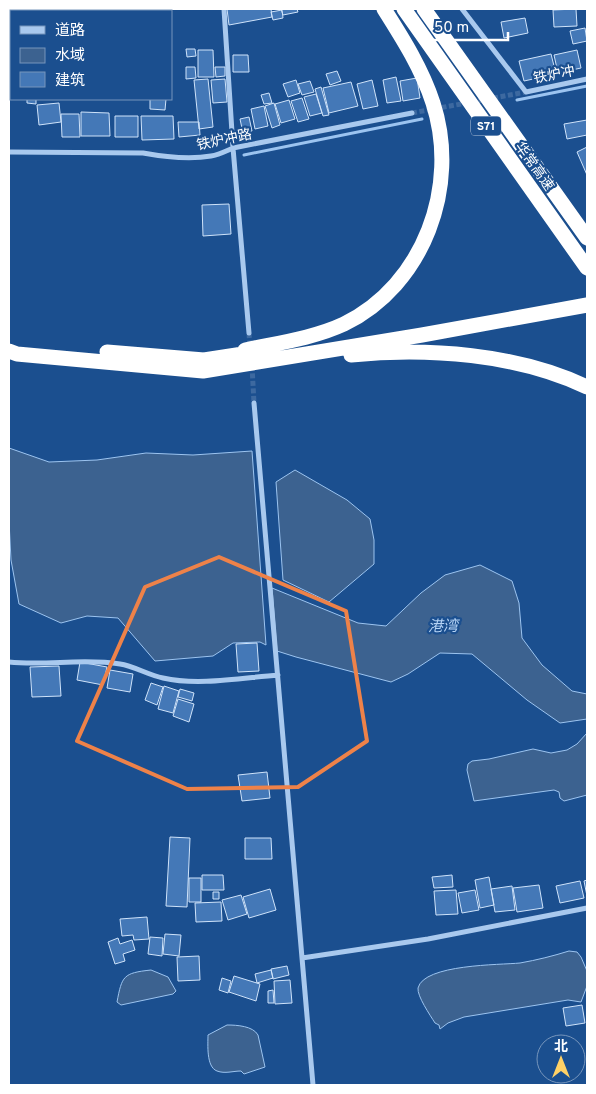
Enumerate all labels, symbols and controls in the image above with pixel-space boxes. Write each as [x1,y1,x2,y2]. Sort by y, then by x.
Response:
legend [10,10,172,100]
scale bar [426,10,508,42]
text: 50 m [434,19,469,38]
text: 道路 [55,22,85,41]
text: 水域 [55,47,85,66]
street label: 铁炉冲 [532,62,577,88]
text: 建筑 [55,72,85,91]
road number: S71 [471,116,501,136]
street label: 铁炉冲路 [195,125,253,155]
street label: 华常高速 [511,138,558,195]
water label: 港湾 [428,618,461,637]
north arrow [536,1034,586,1084]
text: 北 [554,1039,568,1056]

